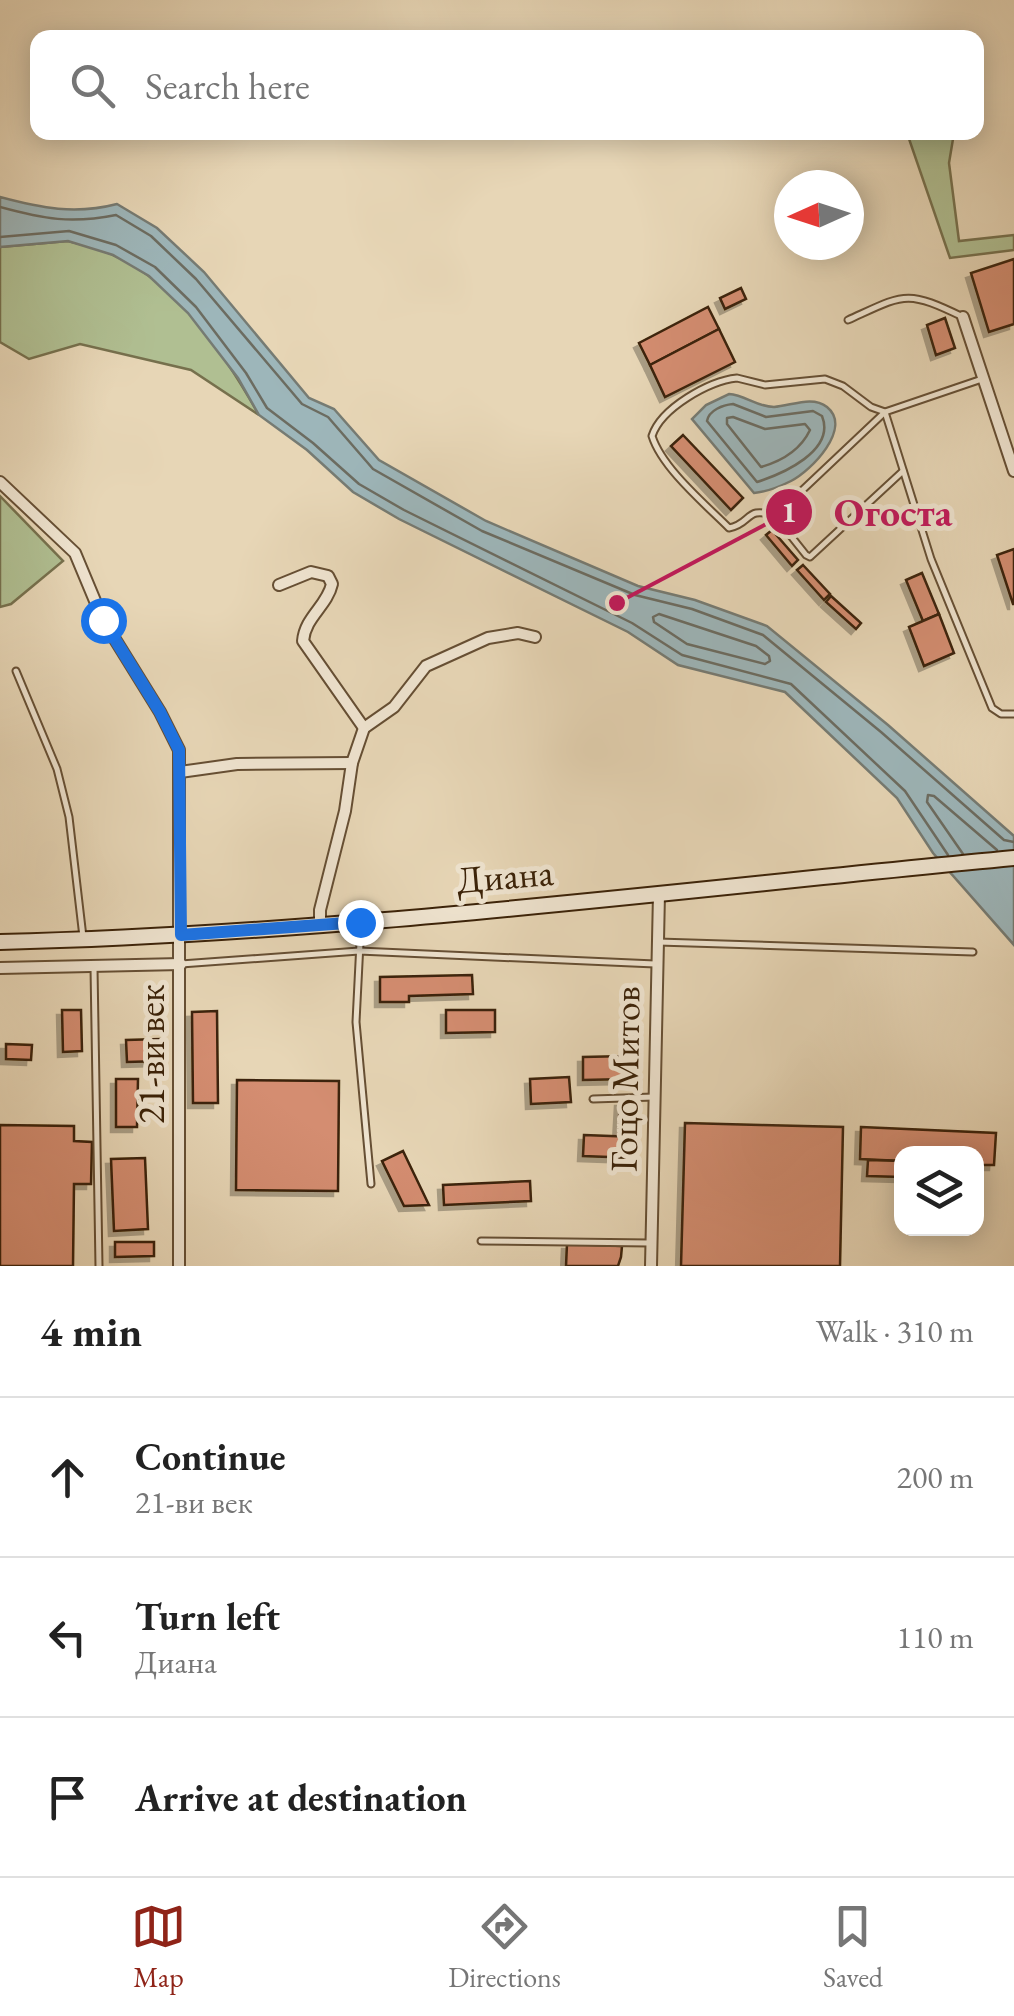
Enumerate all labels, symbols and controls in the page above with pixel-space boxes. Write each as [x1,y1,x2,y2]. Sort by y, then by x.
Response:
search box [30,30,984,140]
icon: search [65,58,120,113]
text: Search here [145,61,310,110]
north arrow [774,170,864,260]
callout: Огоста [764,477,973,547]
text: Огоста [834,486,953,538]
text: 1 [781,492,797,531]
route start [81,598,127,644]
street label: Диана [455,847,556,904]
route end [338,900,384,946]
street label: 21-ви век [126,984,175,1124]
street label: Гоцо Митов [598,986,651,1172]
map controls [894,1146,984,1236]
button: layers [894,1146,984,1236]
text: 4 min [40,1304,142,1359]
text: Walk · 310 m [816,1310,974,1352]
text: Continue [135,1432,286,1481]
icon: ahead [40,1450,95,1505]
text: 200 m [897,1456,974,1498]
text: 21-ви век [135,1481,253,1523]
text: Turn left [135,1592,280,1641]
icon: left [40,1610,95,1665]
text: 110 m [897,1616,974,1658]
text: Диана [135,1641,217,1683]
icon: arrive [40,1770,95,1825]
text: Arrive at destination [135,1773,467,1822]
tab: Map [131,1899,186,1995]
tab: Directions [448,1899,561,1995]
tab: Saved [823,1899,883,1995]

